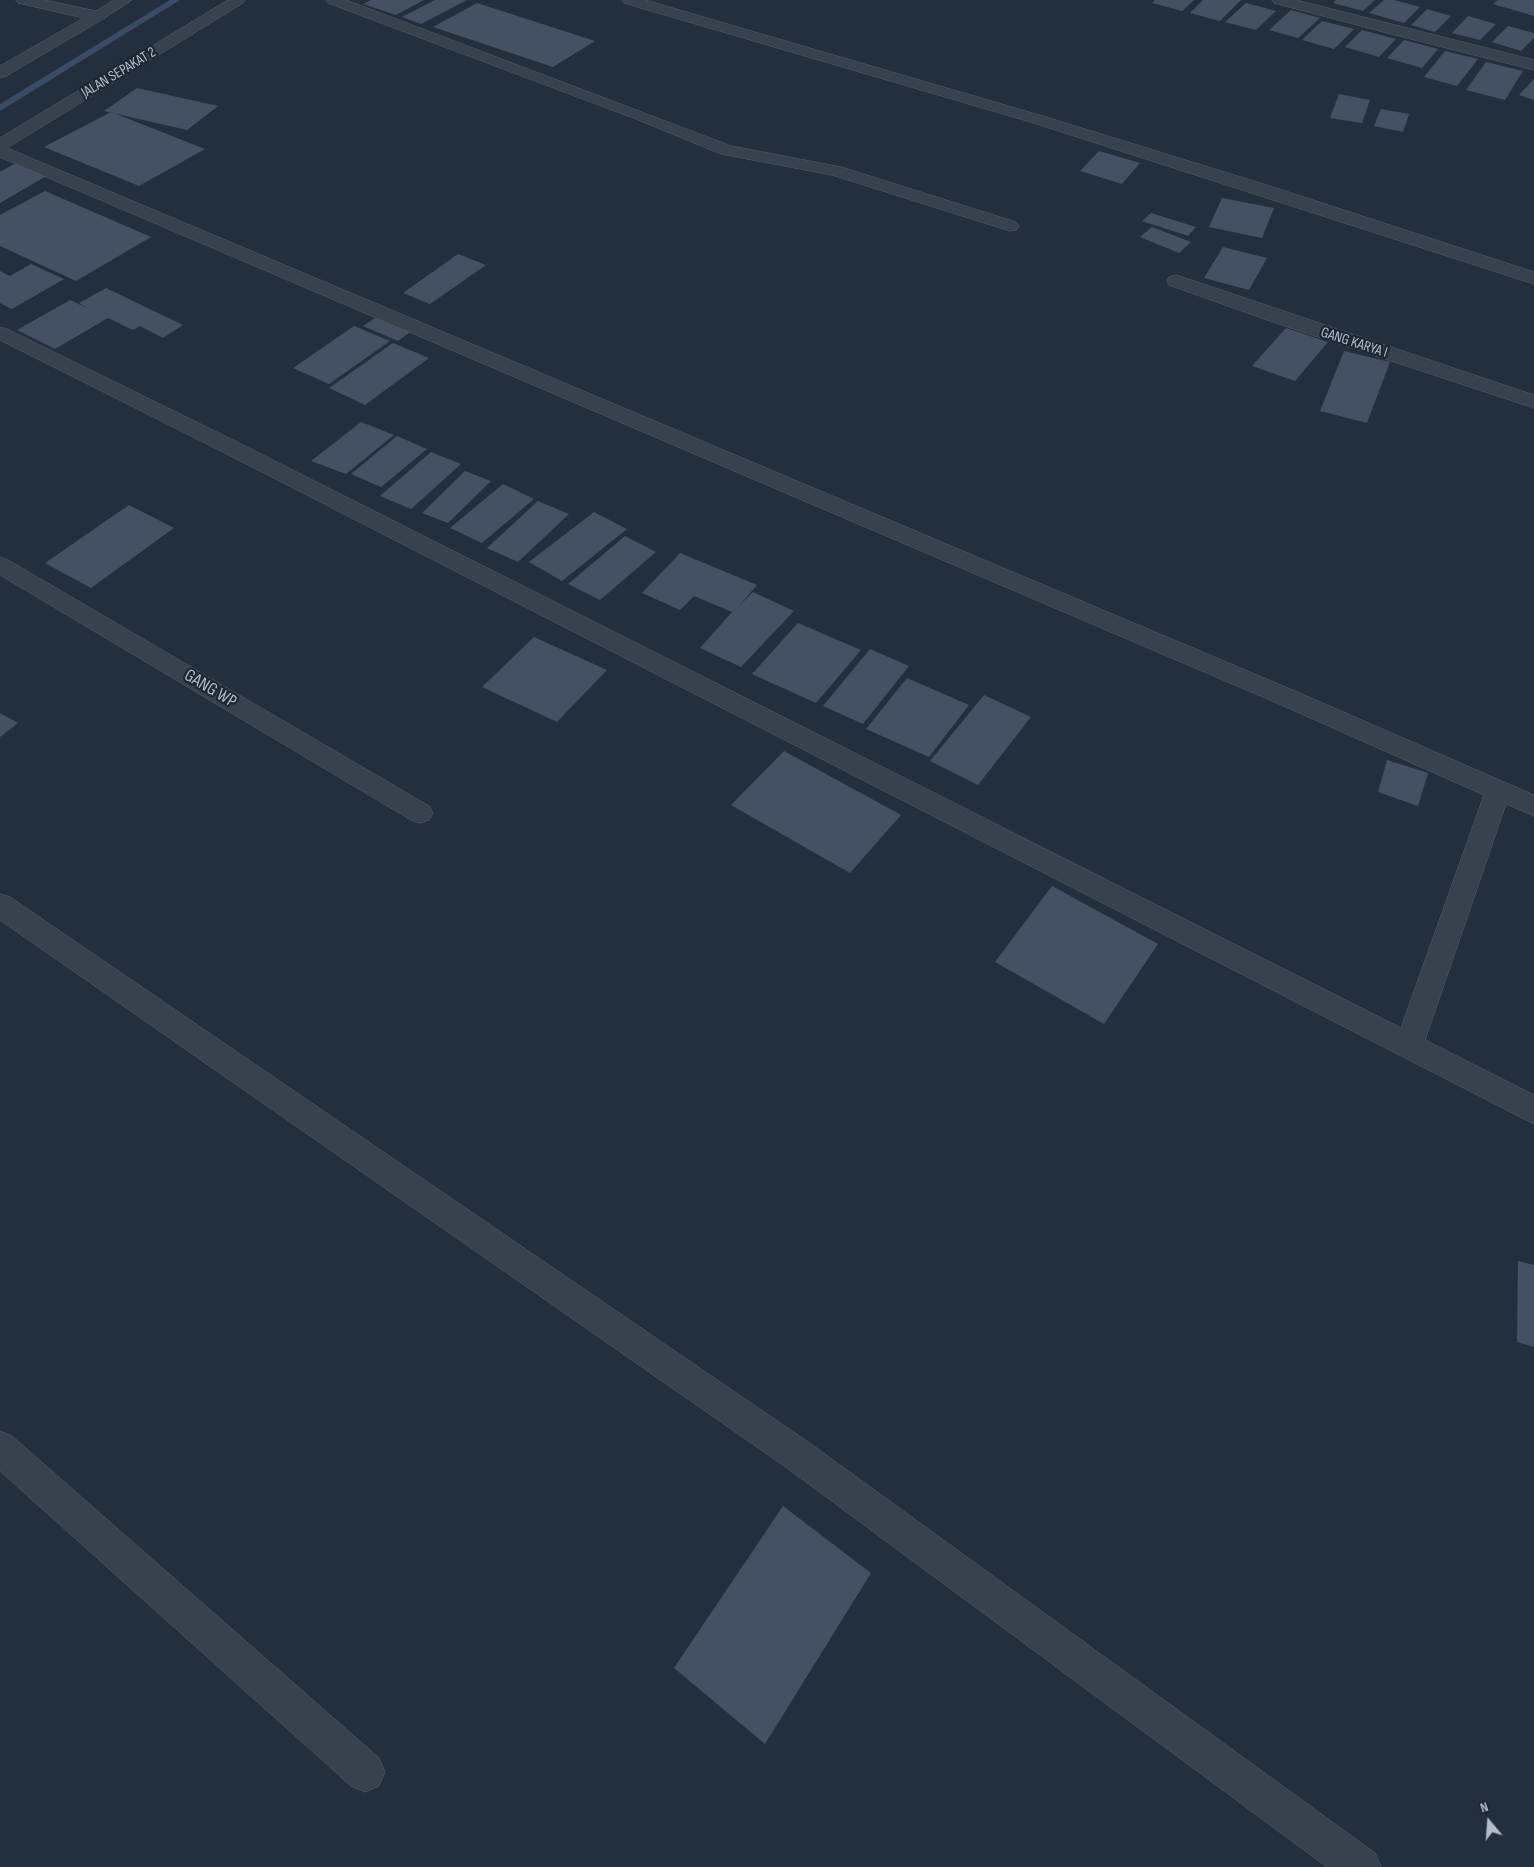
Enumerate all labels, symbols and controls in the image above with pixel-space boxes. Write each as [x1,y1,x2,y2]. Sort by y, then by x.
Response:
street label: JALAN SEPAKAT 2 [78,44,160,102]
street label: GANG KARYA I [1318,324,1390,362]
street label: GANG WP [180,665,240,713]
north arrow [1464,1797,1514,1847]
text: N [1478,1798,1490,1817]

